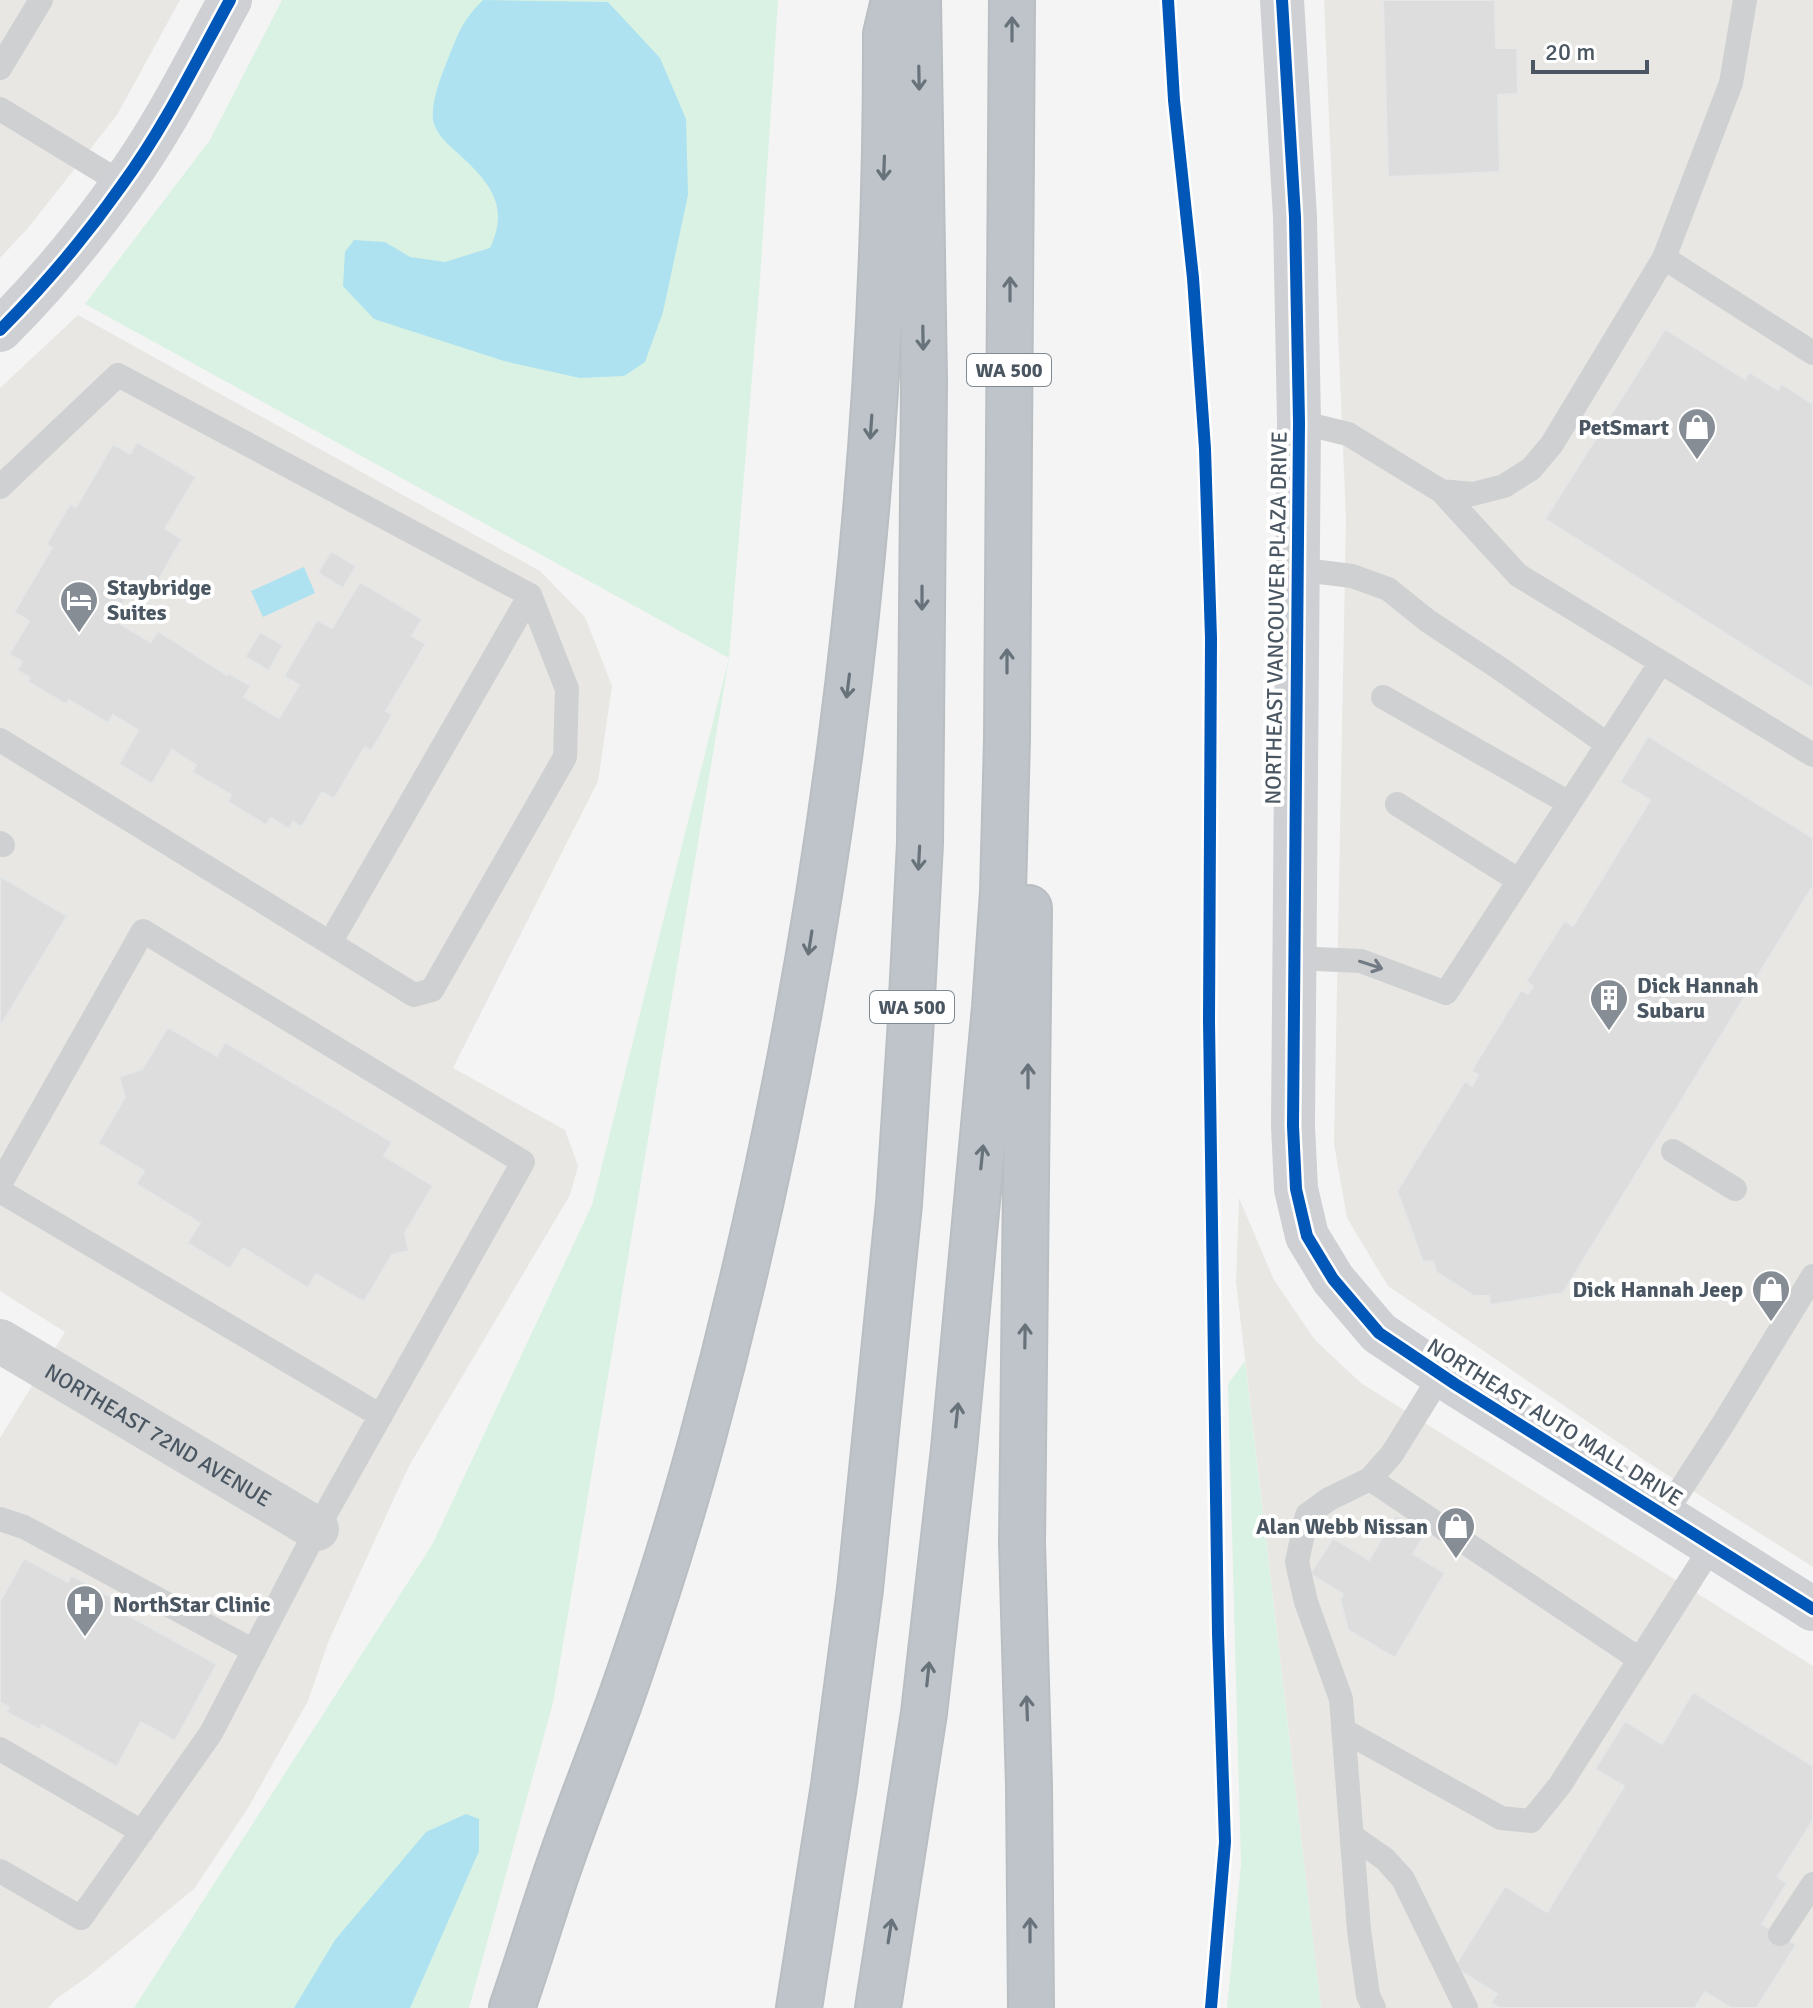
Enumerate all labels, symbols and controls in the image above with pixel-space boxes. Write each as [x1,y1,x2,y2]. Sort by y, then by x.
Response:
one-way arrow [1004,16,1020,43]
scale bar [1533,24,1647,74]
text: 20 m [1545,37,1595,67]
one-way arrow [911,64,927,91]
one-way arrow [876,154,892,181]
one-way arrow [1002,276,1018,303]
one-way arrow [915,324,931,351]
road number: WA 500 [967,354,1051,386]
shop icon: PetSmart [1676,406,1718,461]
one-way arrow [864,413,879,440]
place label: PetSmart [1578,414,1669,441]
street label: NORTHEAST VANCOUVER PLAZA DRIVE [1259,431,1293,805]
place label: Staybridge Suites [107,574,212,626]
hotel icon: Staybridge Suites [58,579,100,634]
one-way arrow [914,584,930,611]
one-way arrow [999,648,1015,675]
one-way arrow [840,672,855,699]
one-way arrow [912,844,927,871]
one-way arrow [802,930,817,956]
one-way arrow [1357,958,1383,973]
place label: Dick Hannah Subaru [1637,972,1759,1024]
building icon: Dick Hannah Subaru [1588,977,1630,1032]
road number: WA 500 [870,991,954,1023]
one-way arrow [1021,1063,1036,1090]
one-way arrow [975,1144,990,1171]
shop icon: Dick Hannah Jeep [1750,1268,1792,1323]
place label: Dick Hannah Jeep [1572,1276,1743,1303]
one-way arrow [1018,1323,1033,1350]
street label: NORTHEAST AUTO MALL DRIVE [1422,1332,1688,1512]
street label: NORTHEAST 72ND AVENUE [40,1357,276,1512]
one-way arrow [950,1402,965,1429]
shop icon: Alan Webb Nissan [1435,1505,1477,1560]
place label: Alan Webb Nissan [1256,1513,1428,1540]
hospital icon: NorthStar Clinic [64,1583,106,1638]
place label: NorthStar Clinic [113,1591,270,1618]
one-way arrow [921,1661,936,1688]
one-way arrow [1019,1695,1035,1722]
one-way arrow [1022,1917,1038,1944]
one-way arrow [883,1919,898,1944]

